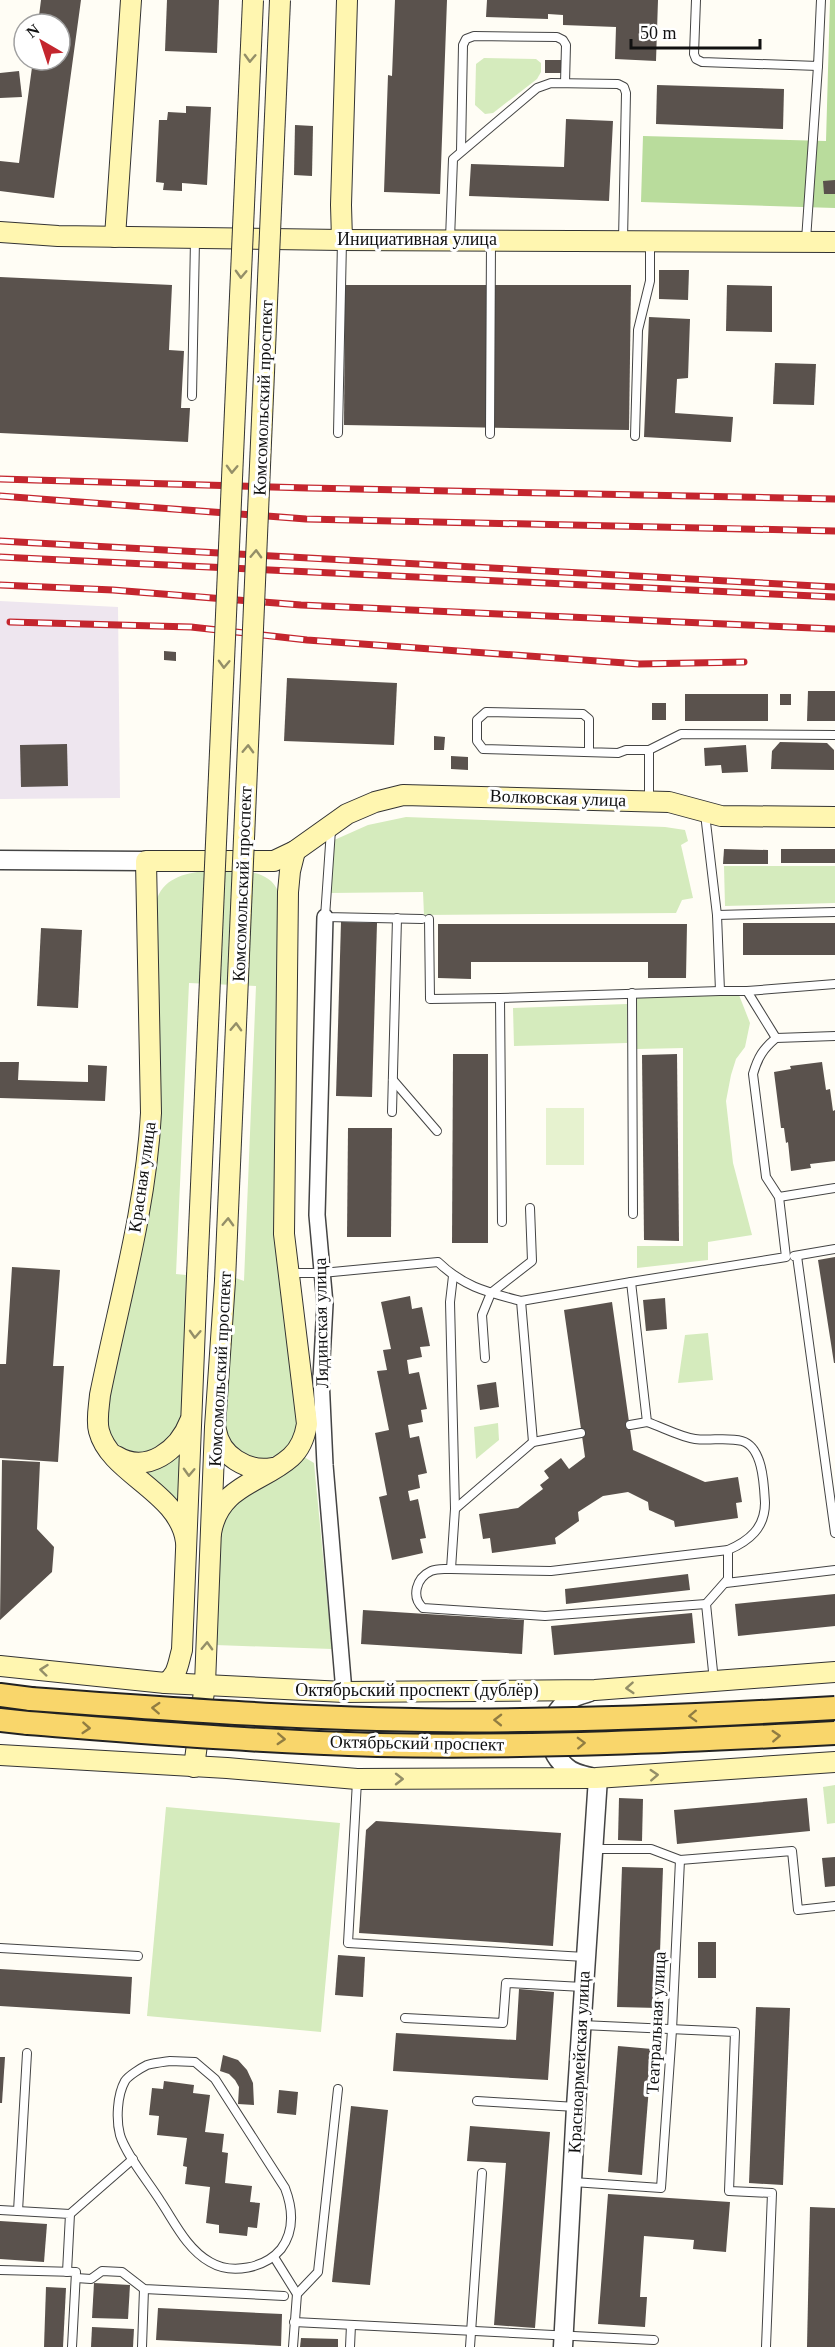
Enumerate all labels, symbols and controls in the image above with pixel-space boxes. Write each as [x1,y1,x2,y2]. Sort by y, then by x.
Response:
north arrow [12,12,72,72]
scale bar [631,12,760,50]
text: N [23,20,43,41]
text: 50 m [640,23,677,43]
one-way arrow [244,54,257,63]
street label: Инициативная улица [337,229,497,249]
one-way arrow [234,270,247,279]
street label: Комсомольский проспект [250,300,276,496]
one-way arrow [226,465,239,474]
one-way arrow [250,549,263,558]
one-way arrow [217,659,230,668]
one-way arrow [241,744,254,753]
street label: Комсомольский проспект [229,786,255,982]
street label: Волковская улица [489,786,627,810]
one-way arrow [229,1023,242,1032]
street label: Красная улица [124,1120,160,1234]
one-way arrow [221,1218,234,1227]
street label: Лядинская улица [310,1258,332,1388]
street label: Комсомольский проспект [205,1271,235,1467]
one-way arrow [188,1330,201,1339]
one-way arrow [182,1467,195,1476]
one-way arrow [200,1641,213,1650]
one-way arrow [40,1664,49,1677]
street label: Октябрьский проспект (дублёр) [295,1680,539,1701]
one-way arrow [626,1681,635,1694]
one-way arrow [151,1702,160,1715]
one-way arrow [688,1709,697,1722]
one-way arrow [493,1714,502,1726]
one-way arrow [82,1721,91,1734]
one-way arrow [771,1730,780,1743]
street label: Октябрьский проспект [330,1731,504,1755]
one-way arrow [277,1733,286,1746]
one-way arrow [576,1737,585,1749]
one-way arrow [649,1768,658,1781]
one-way arrow [395,1773,404,1785]
street label: Театральная улица [642,1951,670,2095]
street label: Красноармейская улица [564,1970,594,2154]

